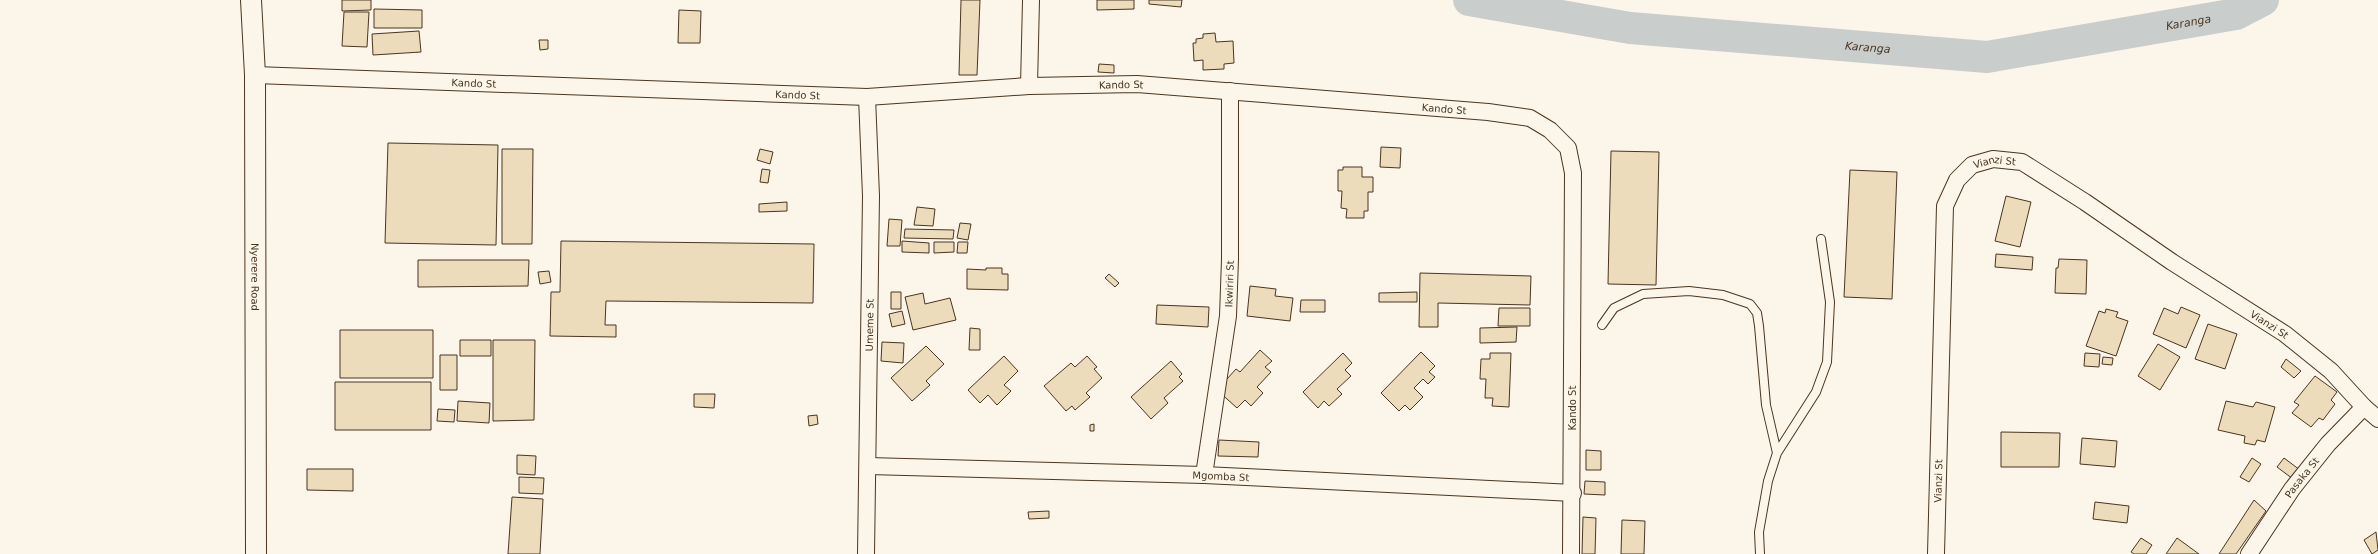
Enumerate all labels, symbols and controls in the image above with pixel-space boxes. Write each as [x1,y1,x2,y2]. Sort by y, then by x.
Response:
water label: Karanga [2165,12,2212,32]
water label: Karanga [1845,39,1891,56]
street label: Kando St [451,77,497,89]
street label: Kando St [1099,78,1144,90]
street label: Kando St [775,88,820,101]
street label: Kando St [1421,101,1467,116]
street label: Vianzi St [1972,153,2016,170]
street label: Nyerere Road [250,243,261,311]
street label: Ikwiriri St [1223,260,1235,307]
street label: Umeme St [863,299,875,351]
street label: Vianzi St [2248,308,2291,340]
street label: Kando St [1567,386,1578,430]
street label: Pasaka St [2282,455,2321,500]
street label: Vianzi St [1932,459,1944,503]
street label: Mgomba St [1192,469,1250,483]

